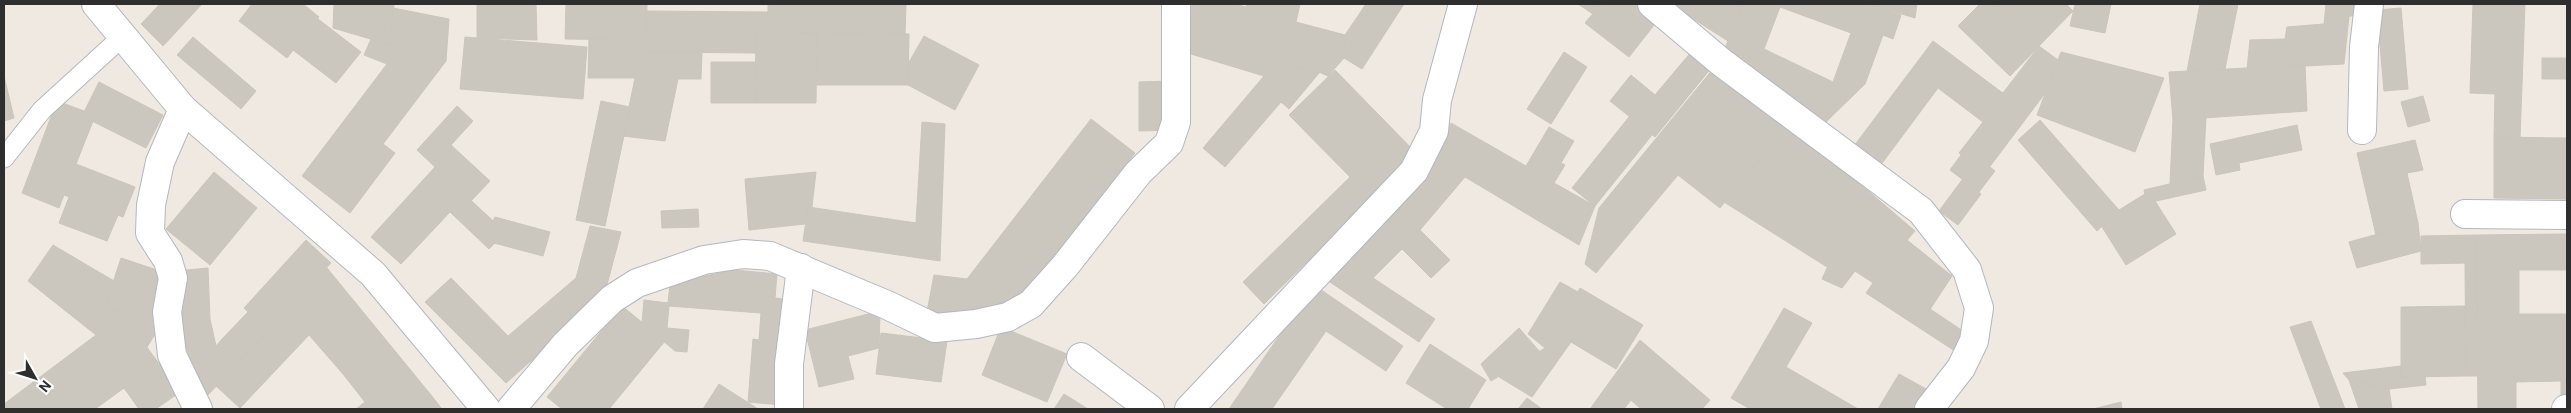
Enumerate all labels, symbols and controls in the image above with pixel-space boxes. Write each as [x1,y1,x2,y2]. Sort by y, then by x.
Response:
north arrow [10,353,60,403]
text: N [36,377,54,395]

